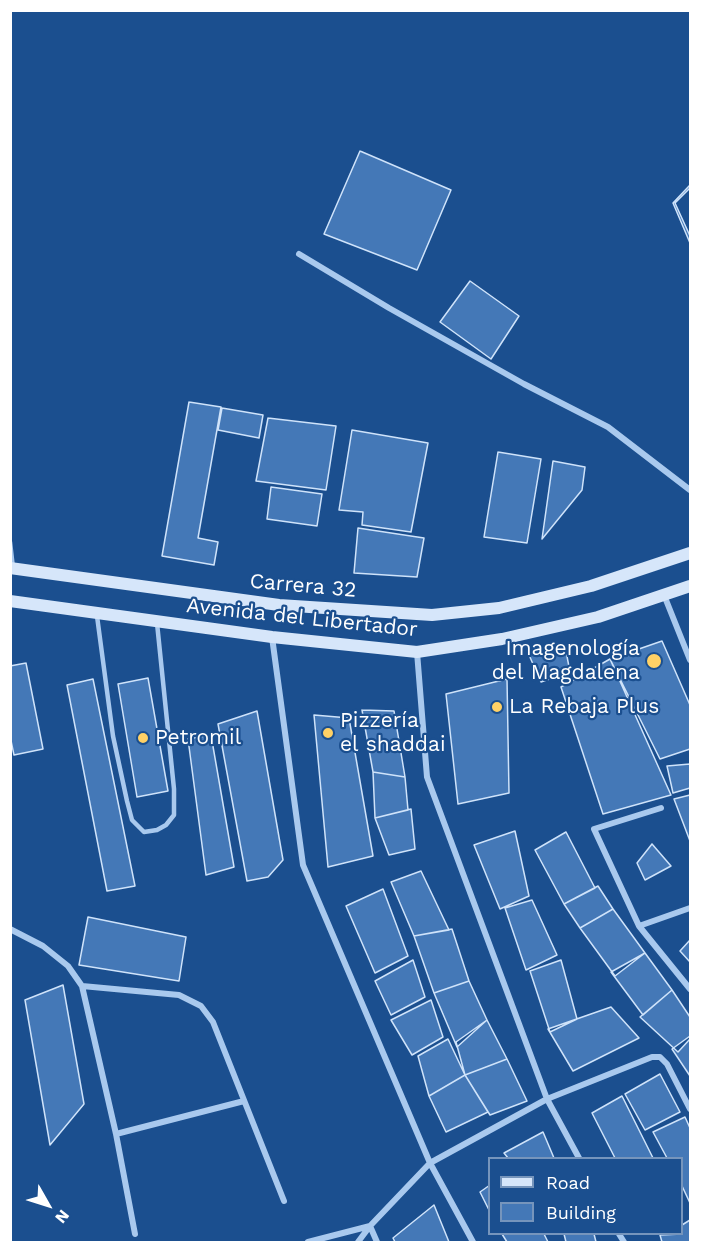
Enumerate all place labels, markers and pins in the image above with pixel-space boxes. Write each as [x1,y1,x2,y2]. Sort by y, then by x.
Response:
place label: Imagenología del Magdalena [492,636,640,686]
marker: Imagenología del Magdalena [645,652,663,670]
place label: La Rebaja Plus [509,694,659,720]
marker: La Rebaja Plus [490,700,504,714]
place label: Pizzería el shaddai [340,708,445,758]
place label: Petromil [155,725,241,751]
marker: Pizzería el shaddai [321,726,335,740]
marker: Petromil [136,731,150,745]

